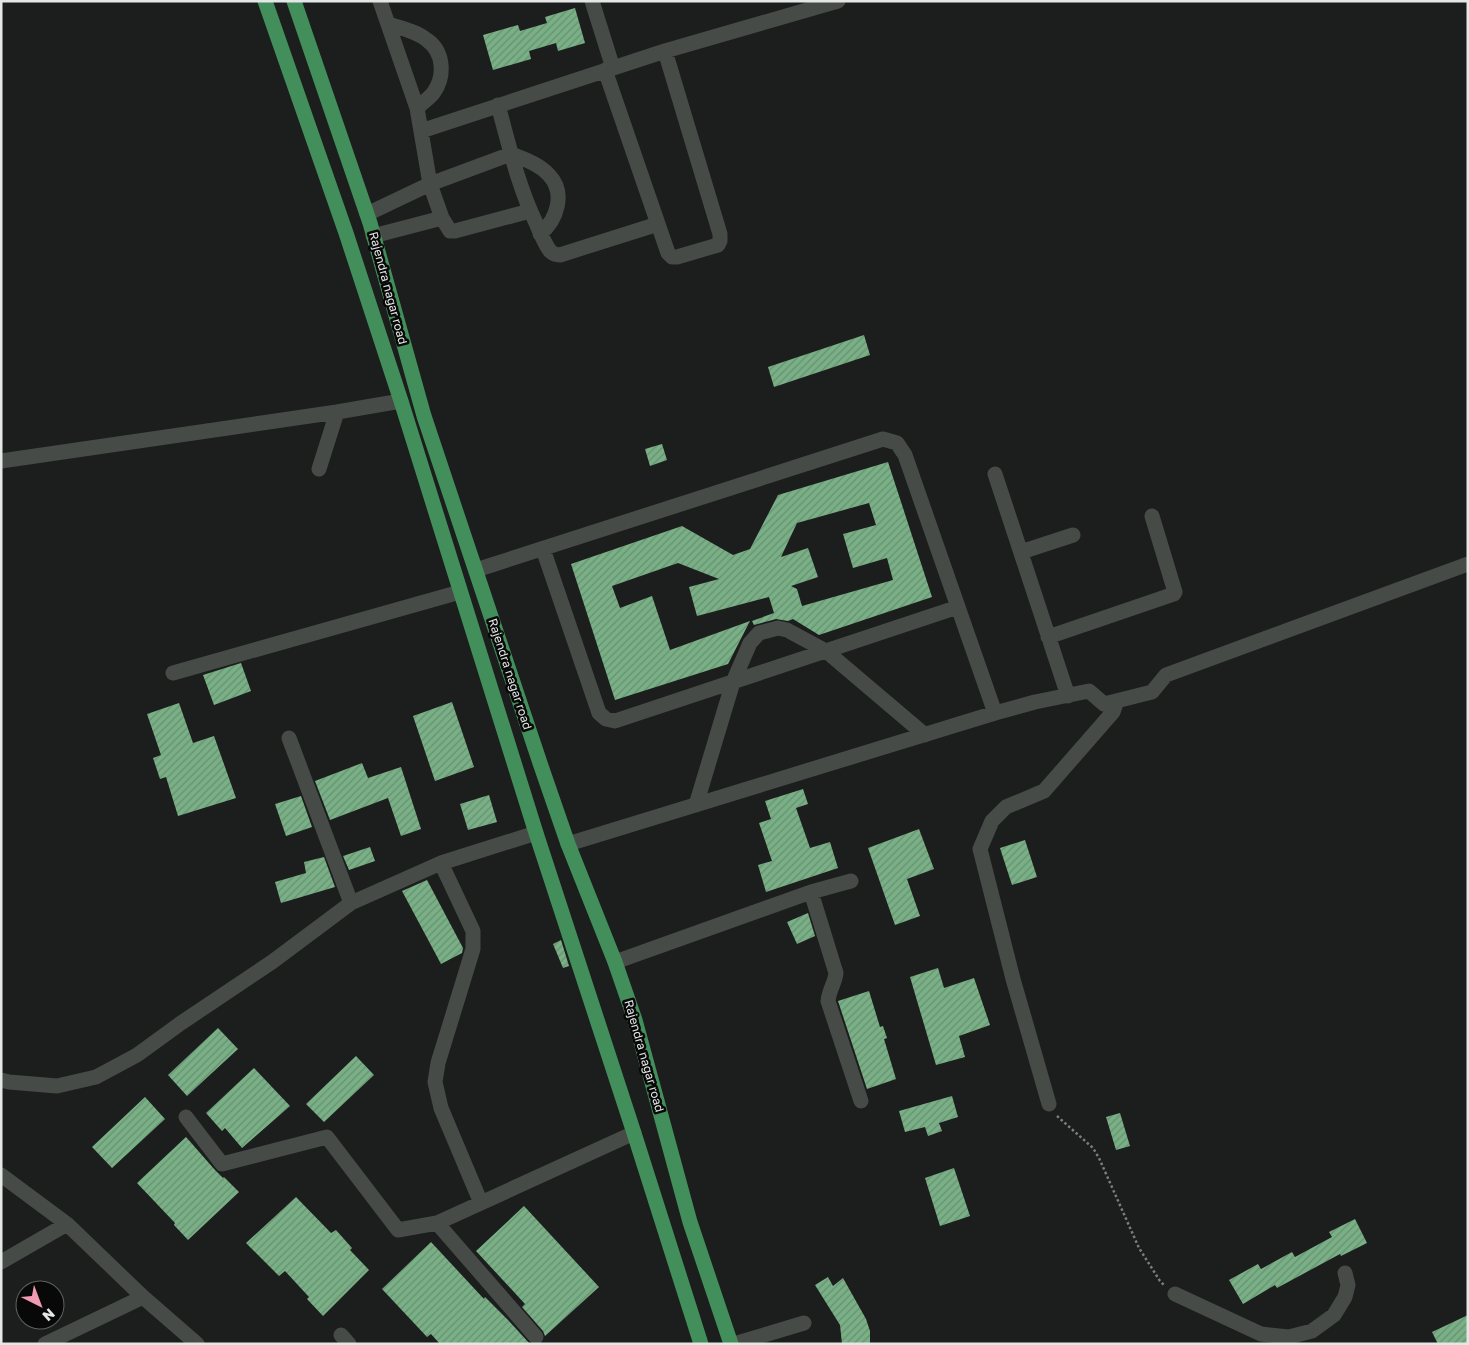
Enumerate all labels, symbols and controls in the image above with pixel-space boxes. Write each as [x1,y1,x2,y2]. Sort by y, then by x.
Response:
street label: Rajendra nagar road [366,230,411,346]
street label: Rajendra nagar road [485,616,536,731]
street label: Rajendra nagar road [621,998,668,1114]
north arrow [15,1280,65,1330]
text: N [39,1305,59,1325]

